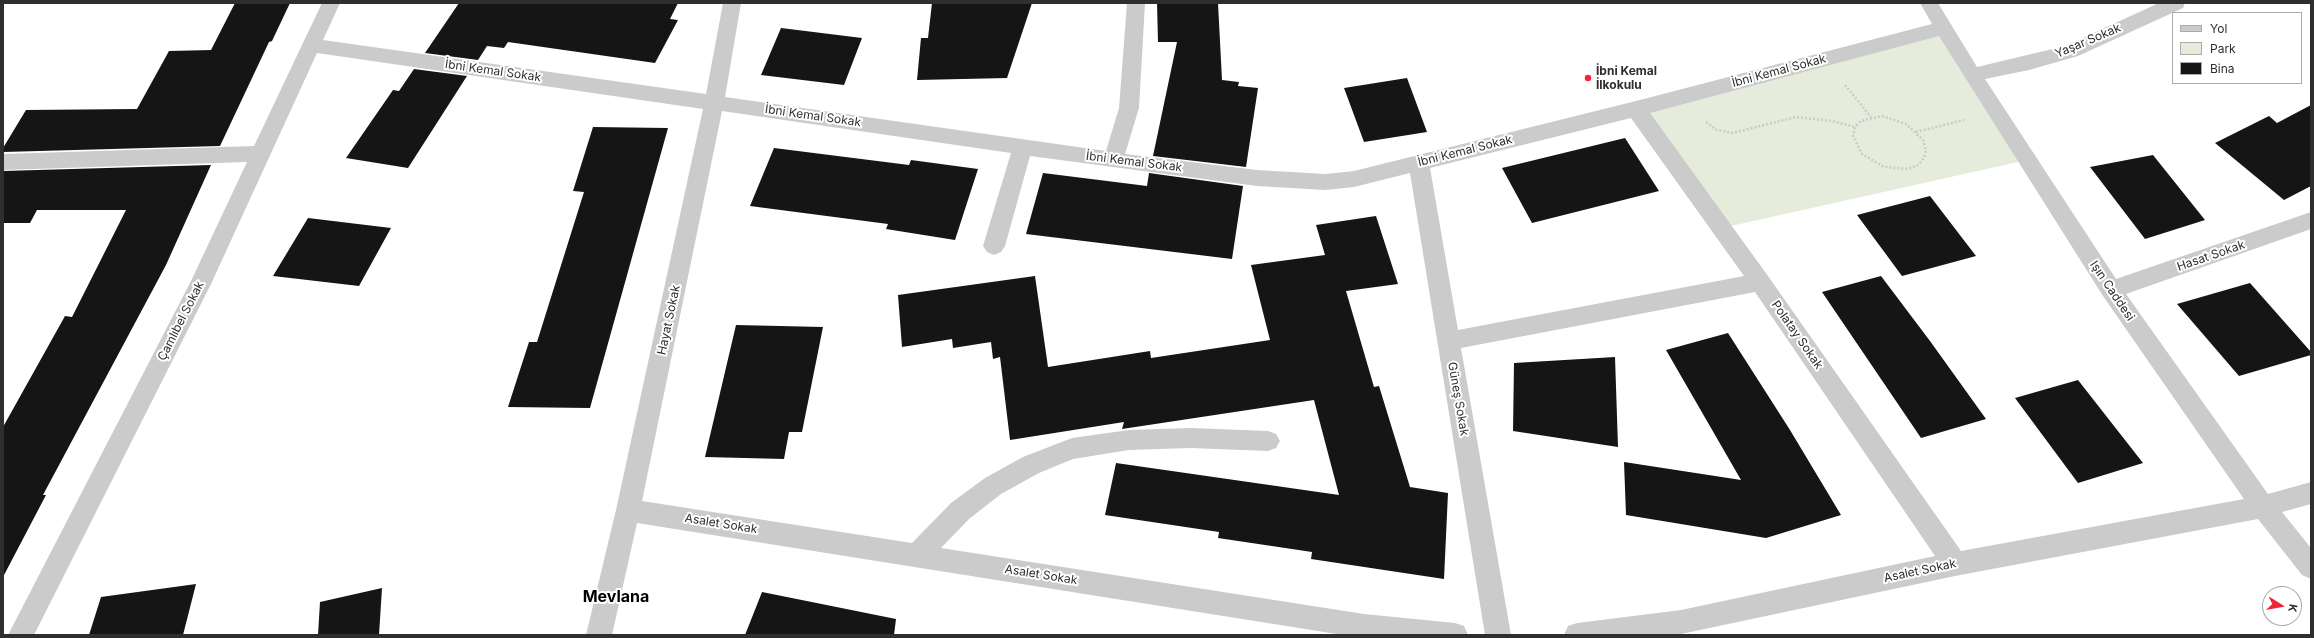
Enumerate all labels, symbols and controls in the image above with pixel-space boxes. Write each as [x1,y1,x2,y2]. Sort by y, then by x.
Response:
legend [2172,12,2302,84]
street label: Yaşar Sokak [2053,21,2123,61]
text: Yol [2210,21,2227,36]
text: Park [2210,41,2236,56]
street label: İbni Kemal Sokak [1730,52,1828,90]
street label: İbni Kemal Sokak [444,57,542,85]
text: Bina [2210,61,2235,76]
place label: İbni Kemal İlkokulu [1596,64,1657,92]
marker: İbni Kemal İlkokulu [1583,73,1593,83]
street label: İbni Kemal Sokak [764,102,862,130]
street label: İbni Kemal Sokak [1416,132,1514,170]
street label: İbni Kemal Sokak [1085,149,1183,175]
street label: Hasat Sokak [2175,238,2247,274]
street label: Işın Caddesi [2087,258,2137,324]
street label: Çamlıbel Sokak [155,279,207,363]
street label: Hayat Sokak [655,284,683,356]
street label: Polatay Sokak [1768,298,1826,372]
street label: Güneş Sokak [1444,361,1472,437]
street label: Asalet Sokak [684,511,758,537]
street label: Asalet Sokak [1883,556,1957,586]
street label: Asalet Sokak [1004,562,1078,588]
north arrow [2262,586,2302,626]
district label: Mevlana [583,587,649,607]
text: K [2285,603,2300,613]

